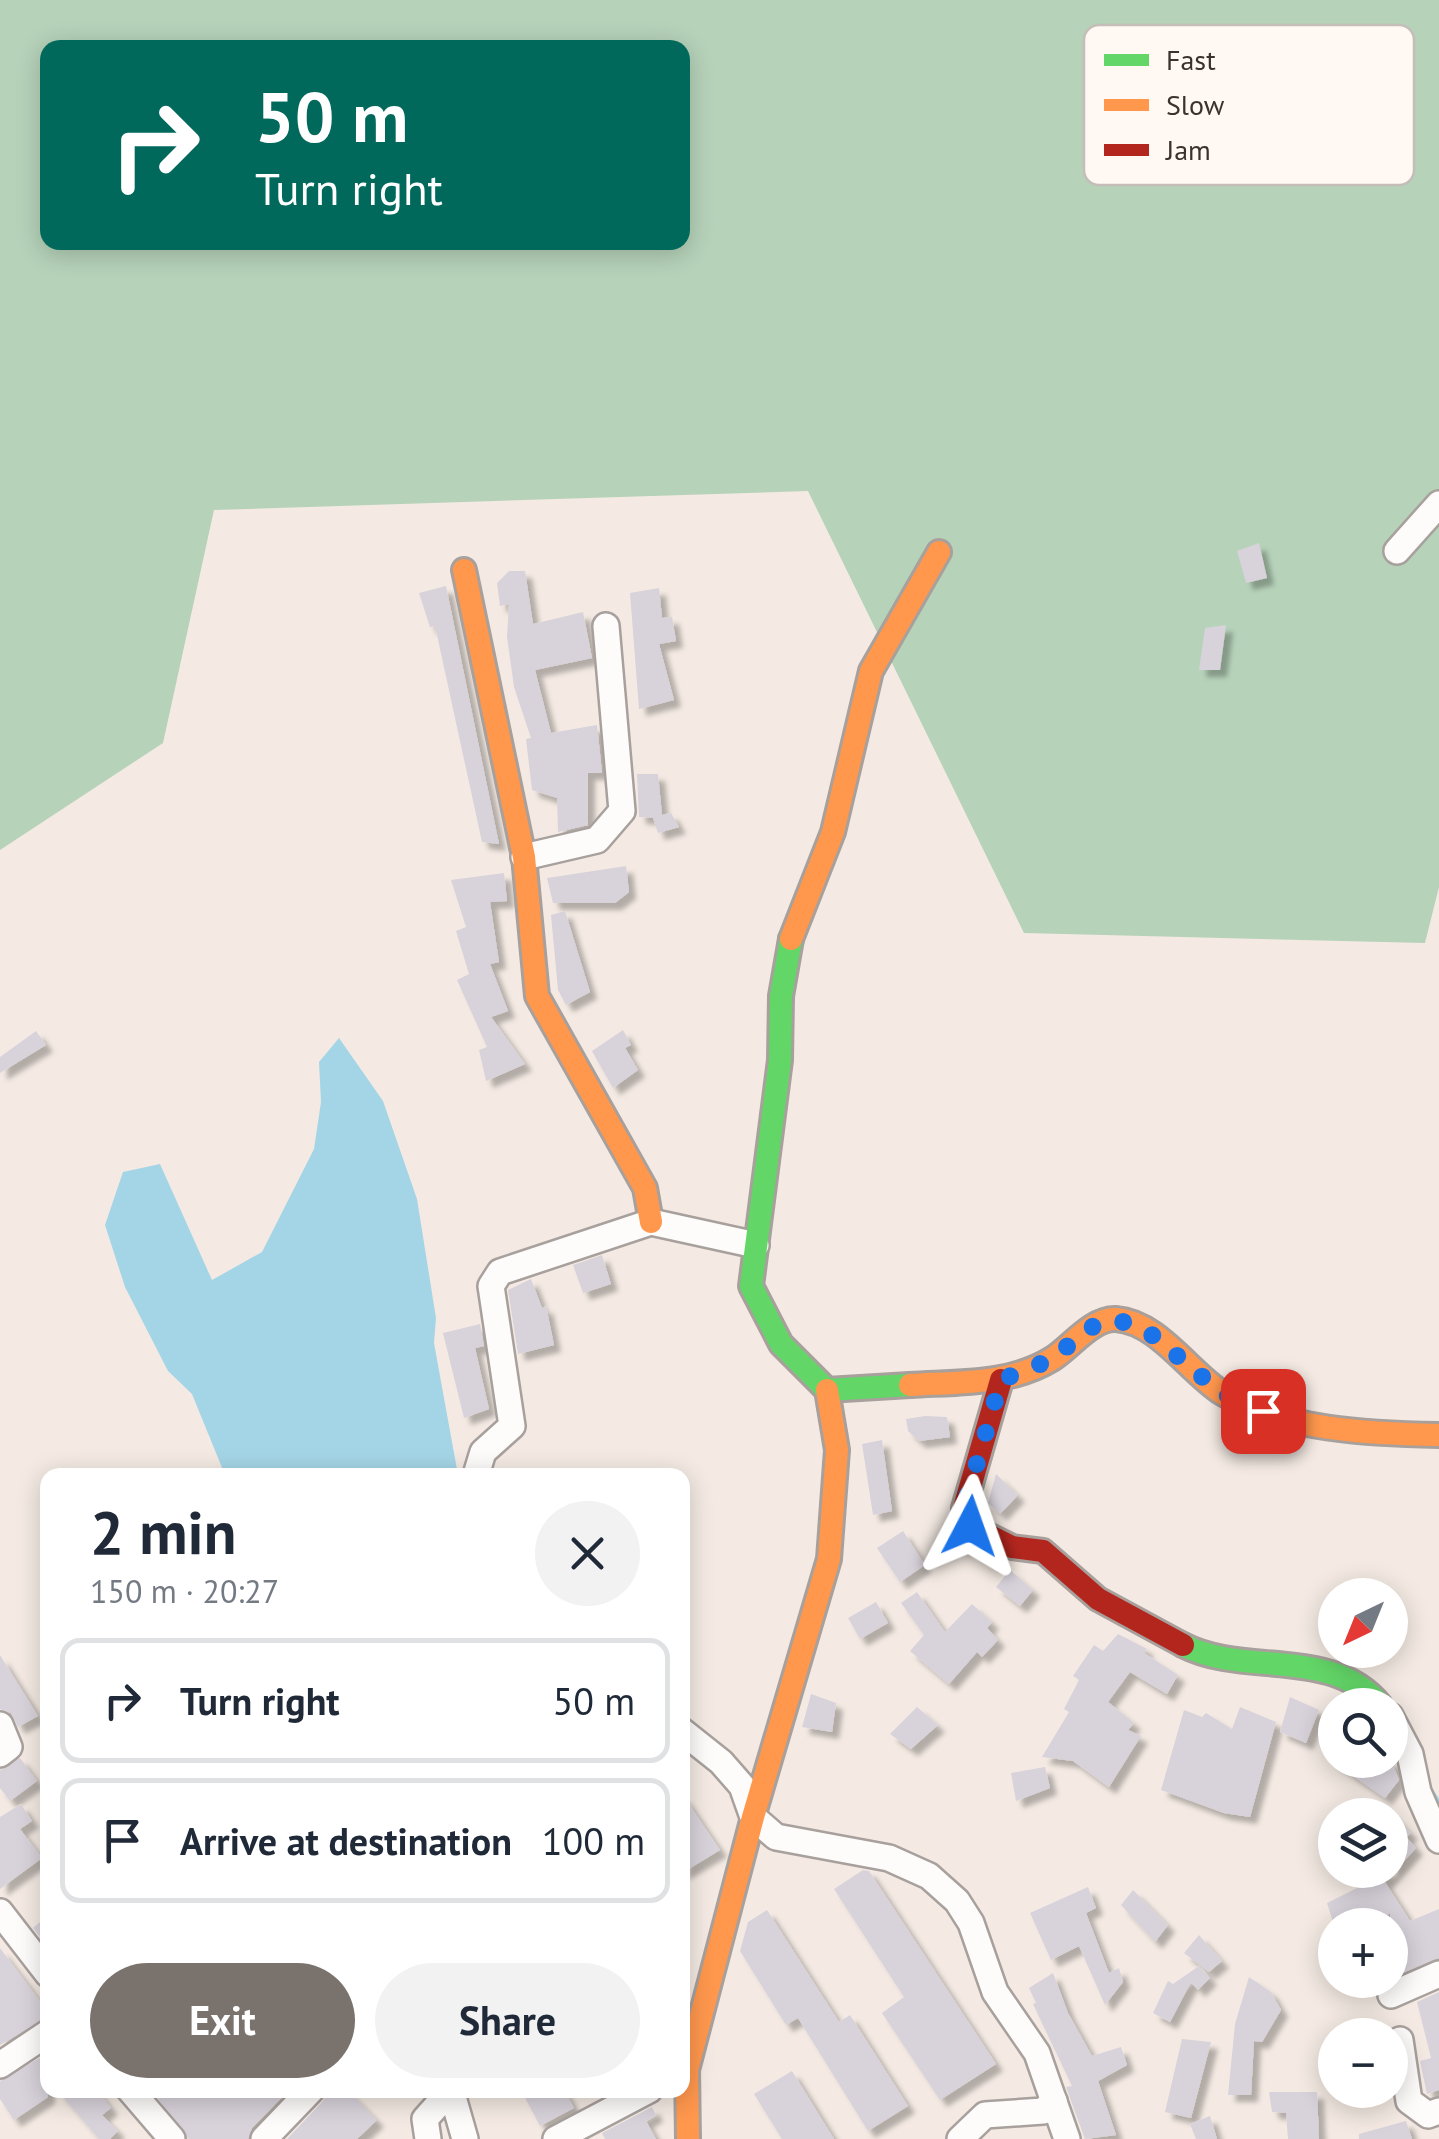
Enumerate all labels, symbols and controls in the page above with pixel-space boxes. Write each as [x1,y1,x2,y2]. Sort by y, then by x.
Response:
legend [1084,25,1414,185]
text: Fast [1166,41,1216,78]
text: 50 m [255,71,408,161]
icon: right [90,80,220,210]
text: Slow [1166,86,1225,123]
text: Jam [1165,131,1211,168]
text: Turn right [255,159,443,217]
pin [1221,1369,1306,1454]
icon: arrive [1236,1384,1291,1439]
position arrow [918,1474,1022,1578]
text: 2 min [90,1493,236,1571]
button: close [535,1501,640,1606]
text: 150 m · 20:27 [90,1570,279,1612]
north arrow [1318,1578,1408,1668]
map controls [1318,1578,1408,2108]
icon: right [95,1673,150,1728]
text: Turn right [180,1676,340,1725]
text: 50 m [553,1676,635,1725]
button: search [1318,1688,1408,1778]
button: layers [1318,1798,1408,1888]
icon: arrive [95,1813,150,1868]
text: Arrive at destination [180,1816,512,1865]
text: 100 m [542,1816,645,1865]
button: + [1318,1908,1408,1998]
button: Exit [90,1963,355,2078]
button: Share [375,1963,640,2078]
button: − [1318,2018,1408,2108]

